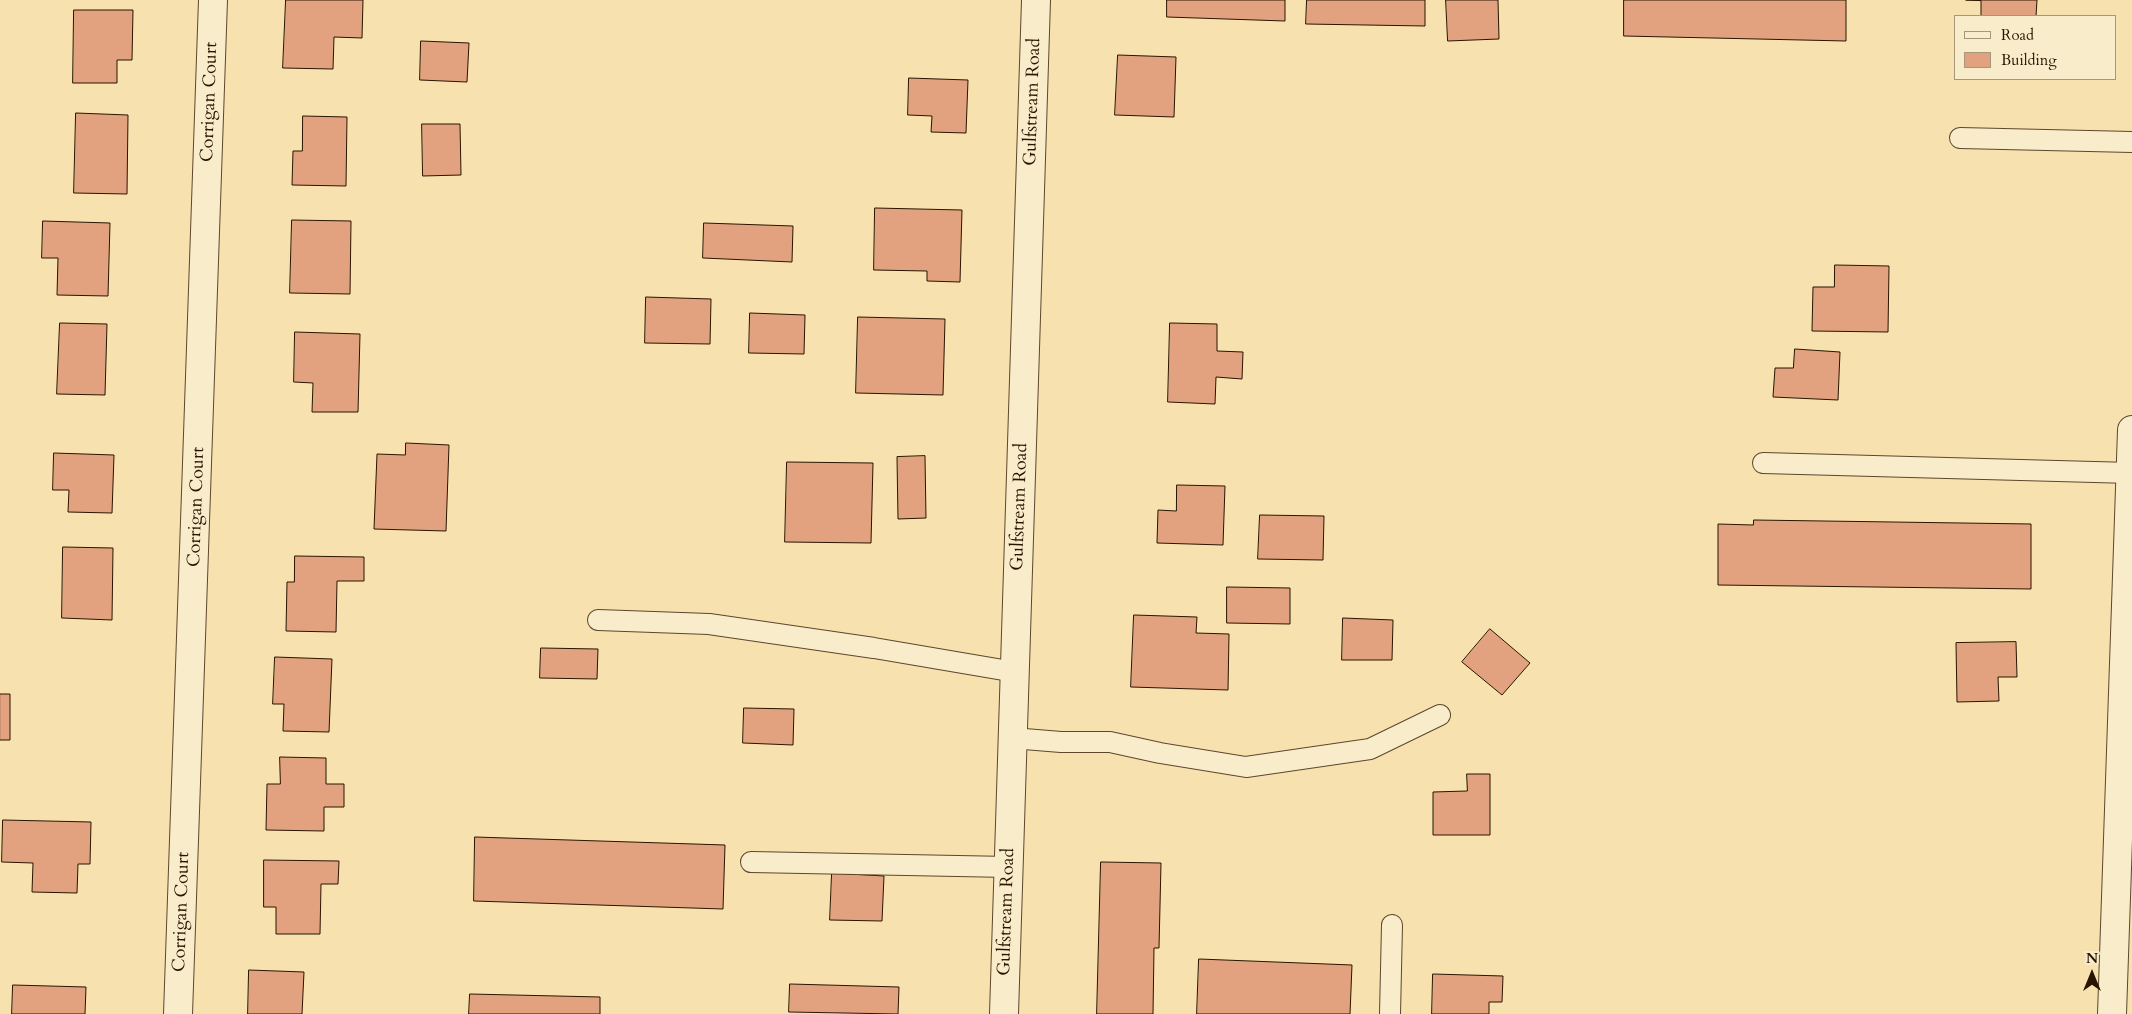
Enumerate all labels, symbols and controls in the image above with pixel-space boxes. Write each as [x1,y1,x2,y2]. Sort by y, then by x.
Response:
legend [1954,15,2117,80]
text: Road [2001,25,2034,45]
street label: Gulfstream Road [1020,38,1046,166]
street label: Corrigan Court [197,42,223,162]
text: Building [2001,50,2057,70]
street label: Gulfstream Road [1007,443,1033,571]
street label: Corrigan Court [184,447,210,567]
street label: Gulfstream Road [994,848,1020,976]
street label: Corrigan Court [169,852,195,972]
north arrow [2067,949,2117,999]
text: N [2086,949,2098,968]

